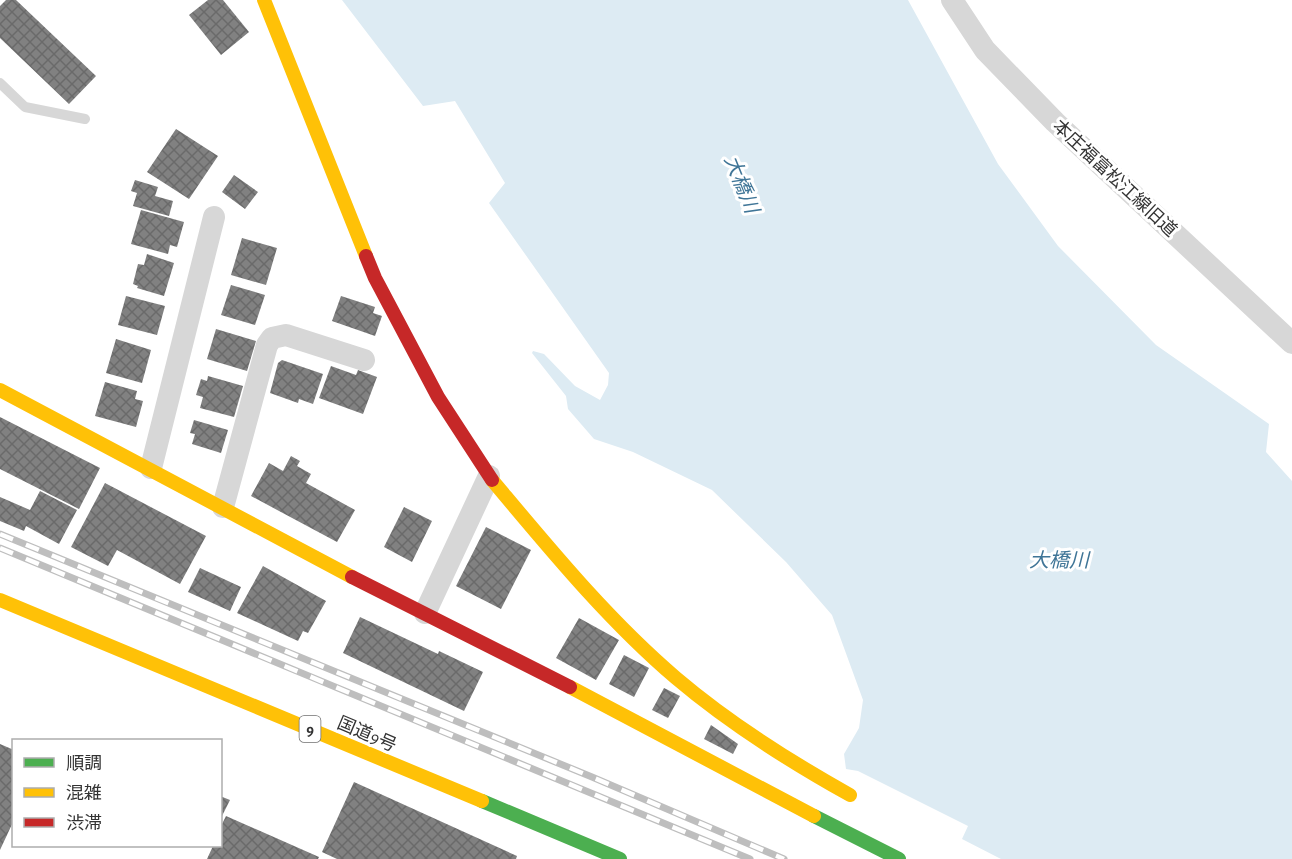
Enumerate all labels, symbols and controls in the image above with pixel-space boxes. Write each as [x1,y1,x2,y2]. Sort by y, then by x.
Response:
street label: 本庄福富松江線旧道 [1049,115,1181,241]
water label: 大橋川 [721,152,763,218]
water label: 大橋川 [1029,550,1091,571]
street label: 国道9号 [334,713,400,755]
road number: 9 [300,716,320,742]
legend [12,739,222,847]
text: 順調 [66,755,102,773]
text: 混雑 [66,783,102,803]
text: 渋滞 [66,814,102,833]

